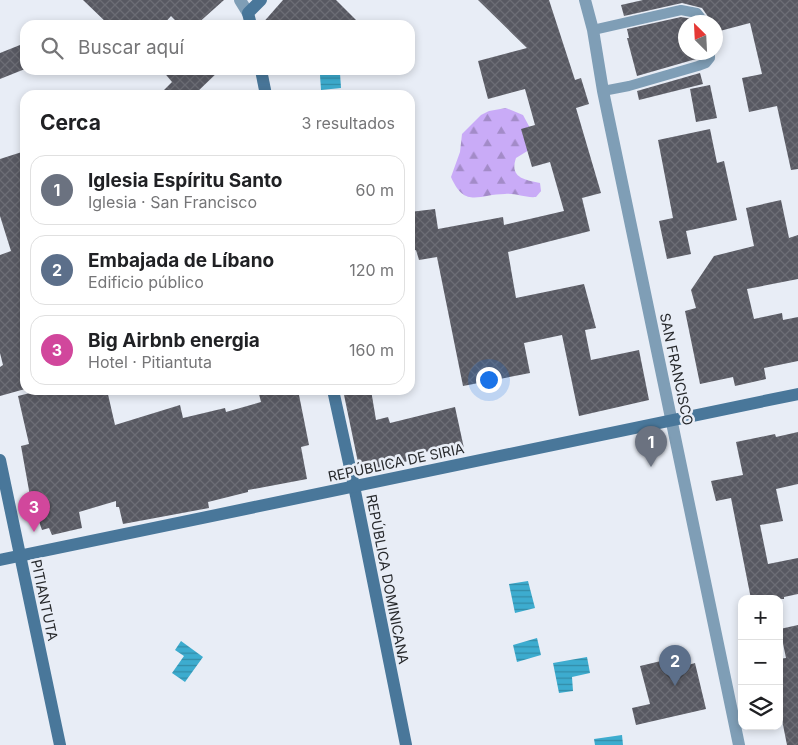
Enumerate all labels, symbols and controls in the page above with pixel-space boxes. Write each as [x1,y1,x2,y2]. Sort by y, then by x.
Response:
north arrow [678,15,723,60]
search box [20,20,415,75]
icon: search [38,34,66,62]
text: Buscar aquí [78,36,184,59]
text: Cerca [40,110,101,135]
text: 3 resultados [301,113,395,133]
text: Iglesia Espíritu Santo [88,169,282,192]
text: 1 [54,180,60,200]
text: 60 m [355,180,394,200]
text: Iglesia · San Francisco [88,192,257,212]
text: Embajada de Líbano [88,249,274,272]
text: 2 [52,260,62,280]
text: 120 m [349,260,394,280]
text: Edificio público [88,272,204,292]
street label: SAN FRANCISCO [657,311,697,427]
text: Big Airbnb energia [88,329,260,352]
text: 3 [52,340,62,360]
text: 160 m [349,340,394,360]
text: Hotel · Pitiantuta [88,352,212,372]
your location [476,367,502,393]
pin: 1 [635,426,667,467]
street label: REPÚBLICA DE SIRIA [326,439,466,485]
pin: 3 [18,491,50,532]
street label: REPÚBLICA DOMINICANA [363,493,413,666]
street label: PITIANTUTA [28,558,62,643]
map controls [738,595,783,730]
button: + [738,595,783,640]
button: − [738,640,783,685]
pin: 2 [659,645,691,686]
button: layers [738,685,783,730]

